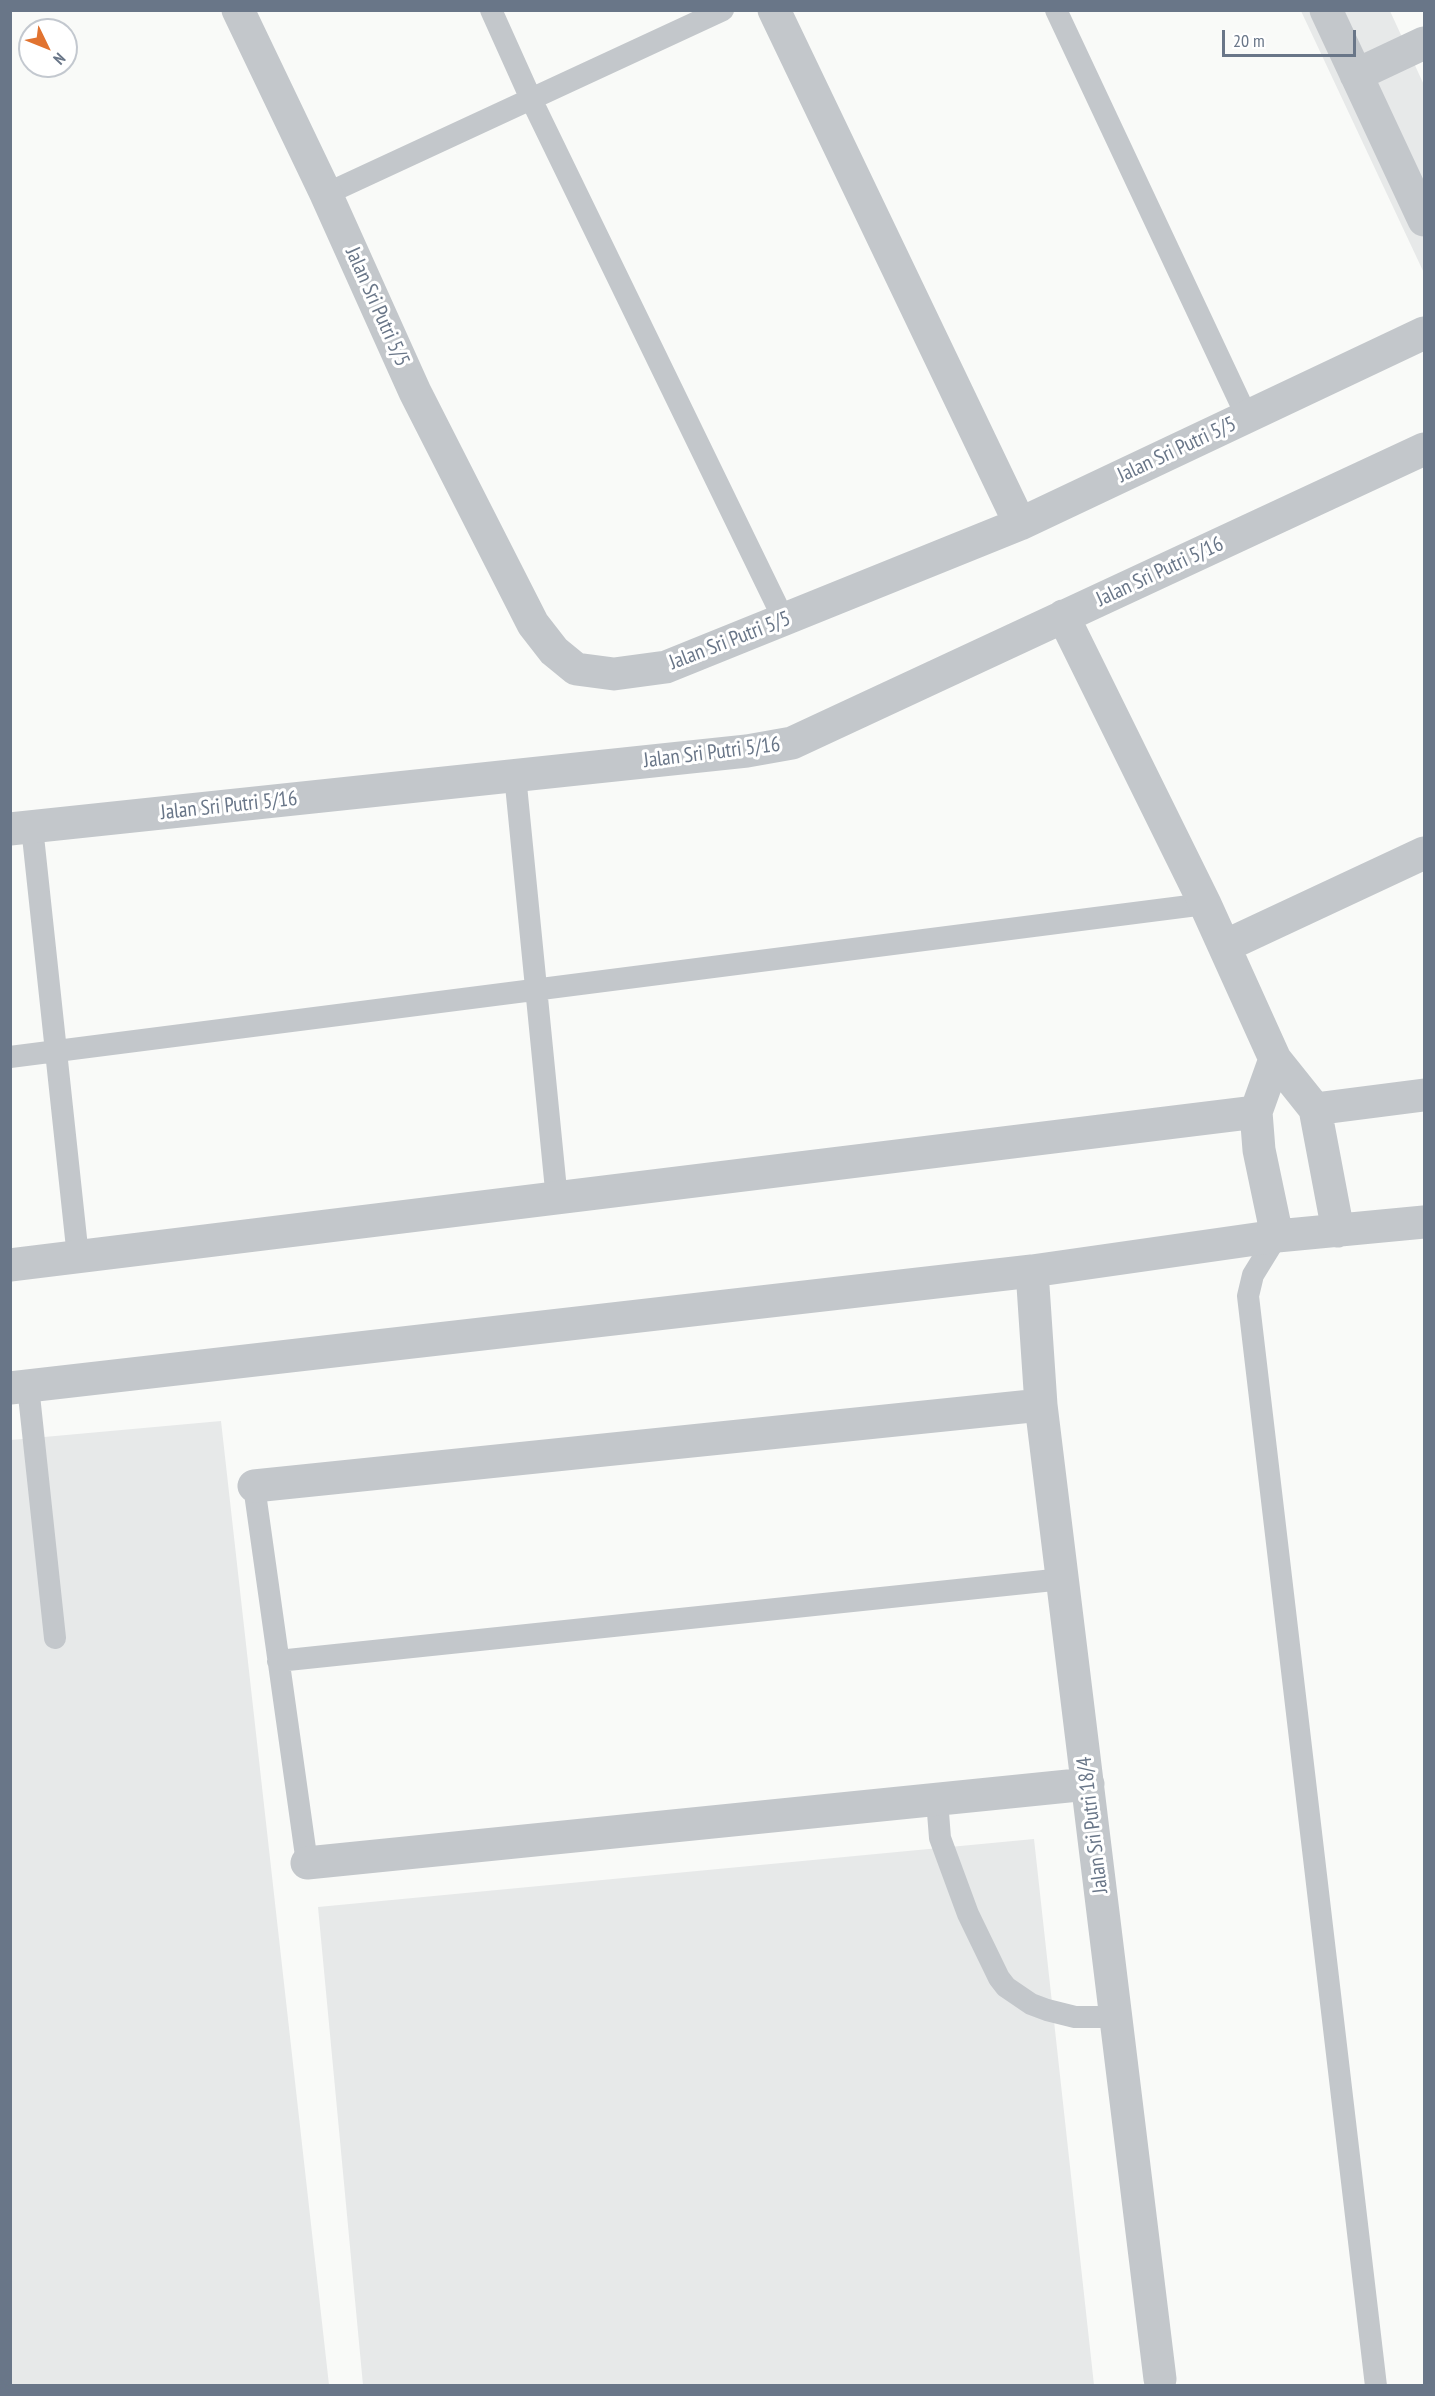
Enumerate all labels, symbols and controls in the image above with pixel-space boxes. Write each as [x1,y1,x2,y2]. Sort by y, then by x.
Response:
north arrow [18,18,78,78]
scale bar [1225,18,1358,56]
text: 20 m [1233,29,1265,52]
text: N [49,49,70,69]
street label: Jalan Sri Putri 5/5 [339,243,415,371]
street label: Jalan Sri Putri 5/5 [1114,412,1240,488]
street label: Jalan Sri Putri 5/16 [1092,532,1228,612]
street label: Jalan Sri Putri 5/5 [666,606,794,676]
street label: Jalan Sri Putri 5/16 [642,732,782,774]
street label: Jalan Sri Putri 5/16 [159,786,299,826]
street label: Jalan Sri Putri 18/4 [1072,1755,1114,1895]

